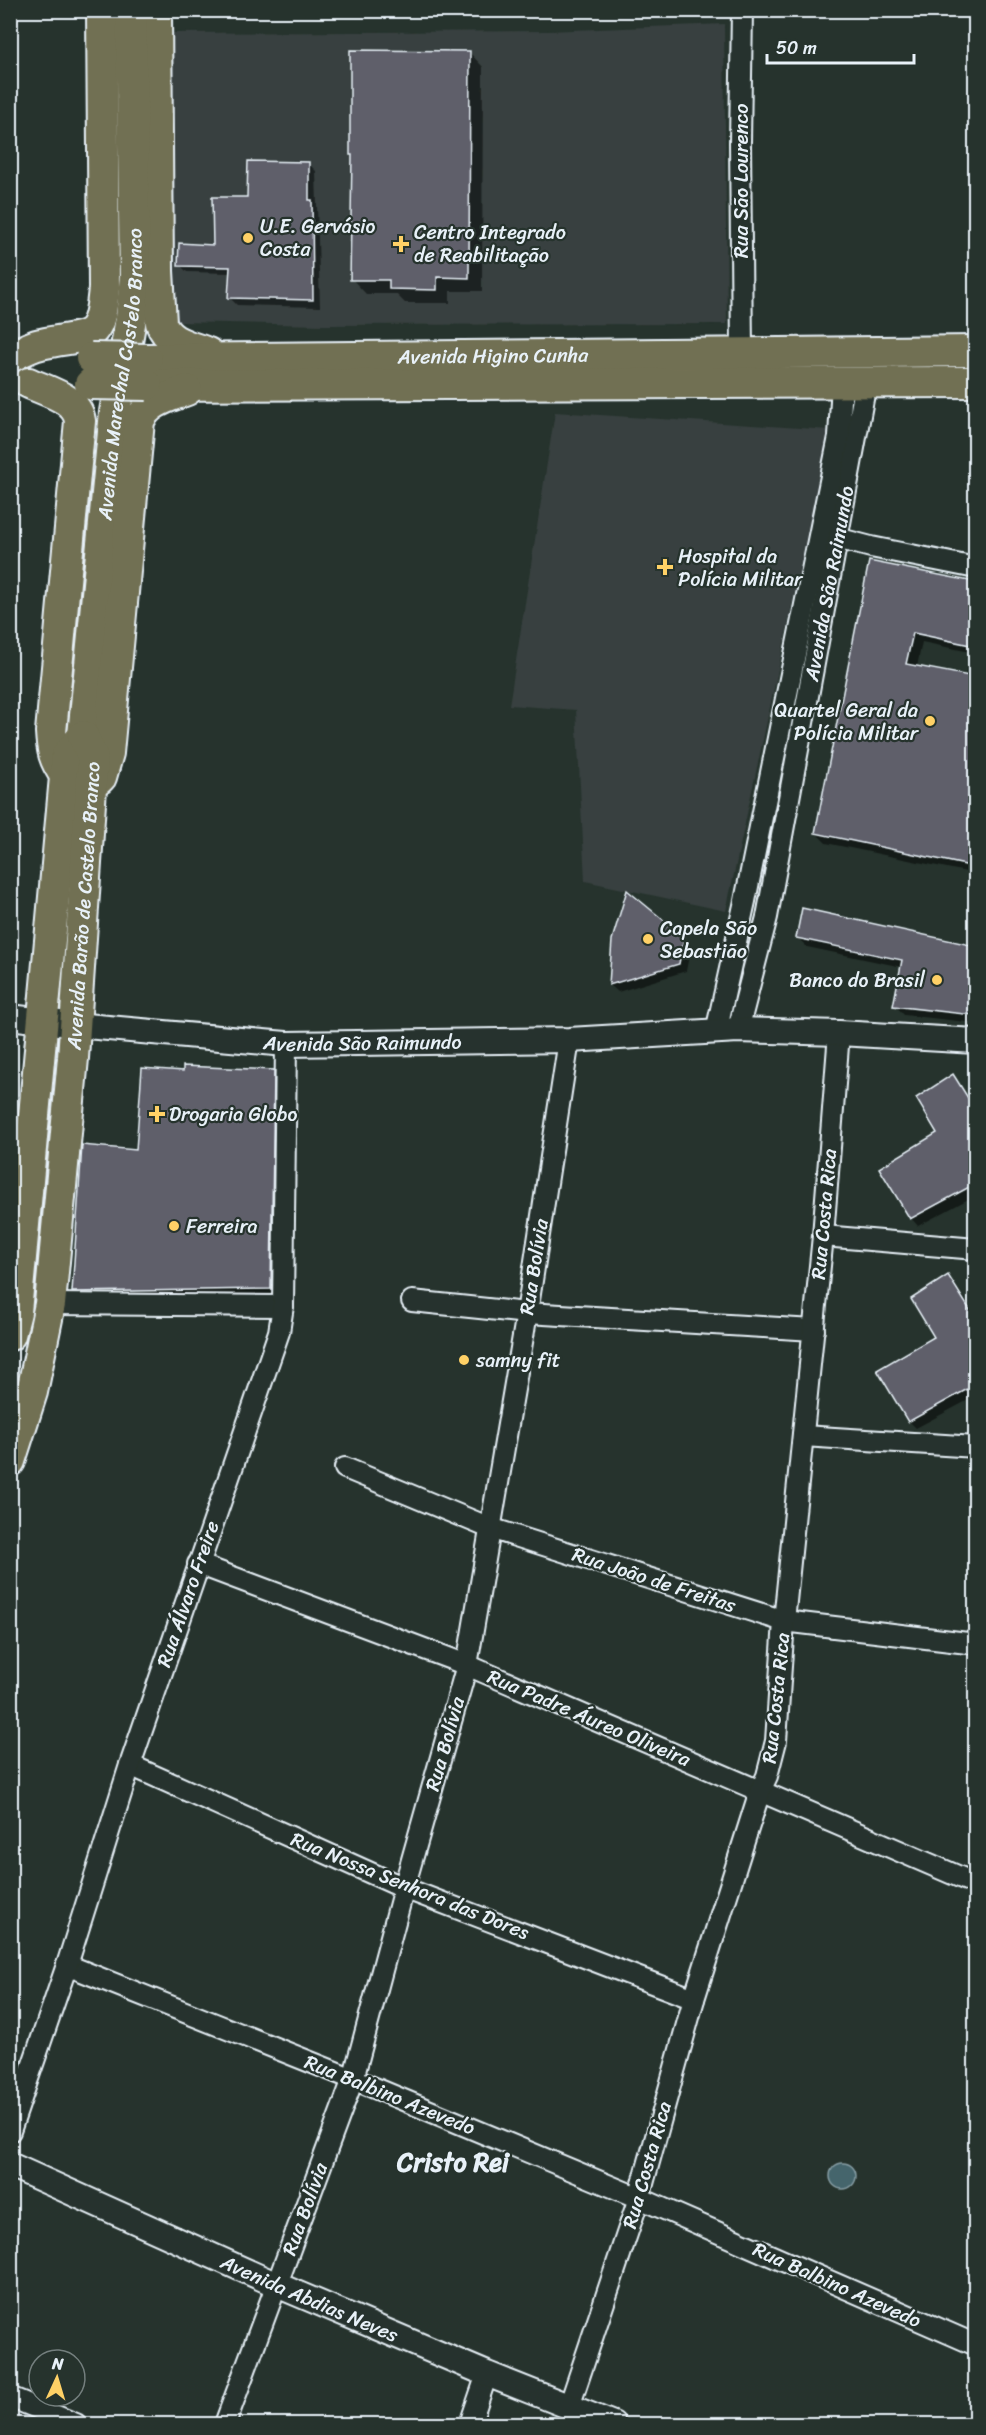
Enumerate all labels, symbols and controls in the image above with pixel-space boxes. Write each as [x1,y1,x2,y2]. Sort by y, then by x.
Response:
scale bar [767,27,914,65]
text: 50 m [776,32,817,64]
street label: Rua São Lourenco [724,104,759,258]
place label: U.E. Gervásio Costa [260,209,376,267]
place label: Centro Integrado de Reabilitação [414,215,566,273]
street label: Avenida Marechal Castelo Branco [87,228,153,523]
marker: U.E. Gervásio Costa [241,231,255,245]
marker: Centro Integrado de Reabilitação [392,235,410,253]
street label: Avenida Higino Cunha [396,337,589,374]
street label: Avenida São Raimundo [793,483,864,685]
place label: Hospital da Polícia Militar [678,539,804,597]
marker: Hospital da Polícia Militar [656,558,674,576]
place label: Quartel Geral da Polícia Militar [774,693,920,751]
marker: Quartel Geral da Polícia Militar [923,714,937,728]
street label: Avenida Barão de Castelo Branco [56,760,110,1052]
place label: Capela São Sebastião [660,911,757,969]
marker: Capela São Sebastião [641,932,655,946]
place label: Banco do Brasil [789,963,925,998]
marker: Banco do Brasil [930,973,944,987]
street label: Avenida São Raimundo [261,1024,462,1062]
place label: Drogaria Globo [169,1097,297,1132]
marker: Drogaria Globo [150,1107,164,1121]
street label: Rua Costa Rica [801,1147,847,1281]
place label: Ferreira [186,1209,258,1244]
street label: Rua Bolívia [509,1215,559,1318]
marker: Ferreira [167,1219,181,1233]
place label: samny fit [475,1343,561,1378]
marker: samny fit [457,1353,471,1367]
street label: Rua Álvaro Freire [147,1516,229,1672]
street label: Rua João de Freitas [568,1537,741,1623]
street label: Rua Costa Rica [752,1631,800,1765]
street label: Rua Padre Áureo Oliveira [482,1659,697,1777]
street label: Rua Bolívia [415,1692,475,1795]
street label: Rua Nossa Senhora das Dores [285,1822,535,1950]
street label: Rua Balbino Azevedo [299,2045,481,2145]
street label: Rua Costa Rica [612,2097,682,2233]
district label: Cristo Rei [396,2139,511,2185]
street label: Rua Bolívia [272,2157,338,2261]
street label: Rua Balbino Azevedo [747,2232,927,2338]
street label: Avenida Abdias Neves [214,2244,405,2352]
north arrow [27,2348,87,2408]
text: N [50,2349,65,2378]

